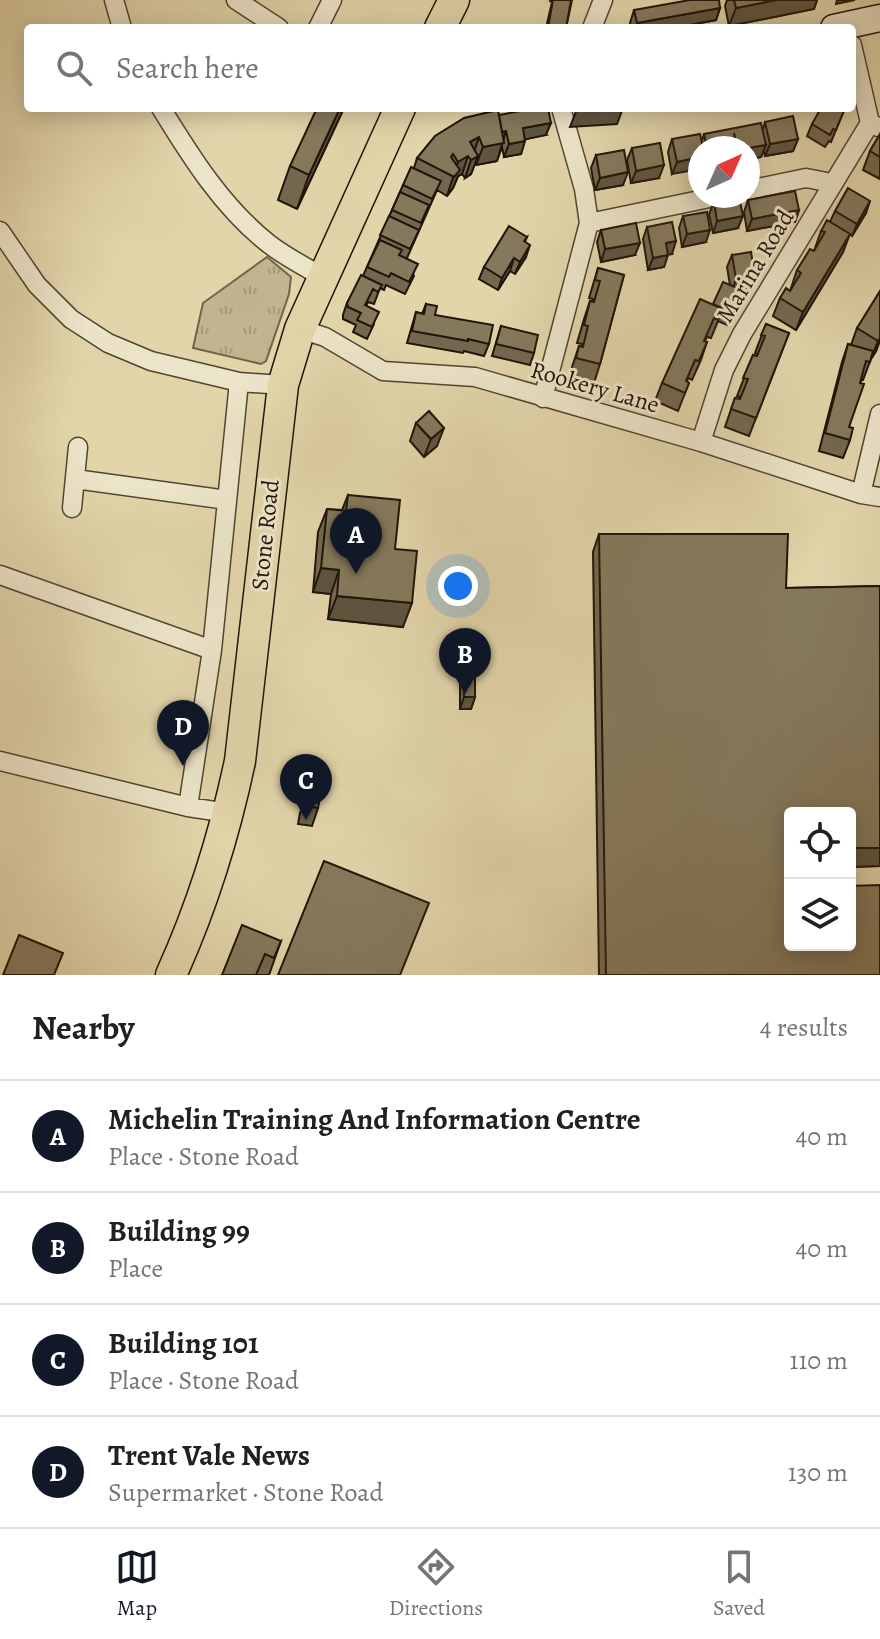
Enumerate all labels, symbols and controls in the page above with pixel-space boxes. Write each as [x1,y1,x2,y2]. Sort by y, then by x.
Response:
search box [24,24,856,112]
icon: search [52,46,96,90]
text: Search here [116,48,259,88]
north arrow [688,136,760,208]
street label: Marina Road [709,204,801,328]
street label: Rookery Lane [527,353,663,421]
street label: Stone Road [243,478,287,592]
pin: A [330,508,382,574]
your location [438,566,478,606]
pin: B [439,628,491,694]
pin: D [157,700,209,766]
pin: C [280,754,332,820]
map controls [784,807,856,951]
button: locate [784,807,856,879]
button: layers [784,879,856,951]
text: Nearby [32,1004,135,1051]
text: 4 results [760,1010,848,1045]
text: Michelin Training And Information Centre [108,1099,641,1139]
text: A [50,1119,66,1154]
text: 40 m [796,1119,848,1154]
text: Place · Stone Road [108,1139,299,1174]
text: Building 99 [108,1211,250,1251]
text: B [50,1231,66,1266]
text: 40 m [796,1231,848,1266]
text: Place [108,1251,163,1286]
text: Building 101 [108,1323,259,1363]
text: C [50,1343,66,1378]
text: 110 m [790,1343,848,1378]
text: Place · Stone Road [108,1363,299,1398]
text: Trent Vale News [108,1435,310,1475]
text: D [49,1455,67,1490]
text: 130 m [788,1455,848,1490]
text: Supermarket · Stone Road [108,1475,383,1510]
tab: Map [115,1545,159,1623]
tab: Directions [389,1545,483,1623]
tab: Saved [713,1545,765,1623]

